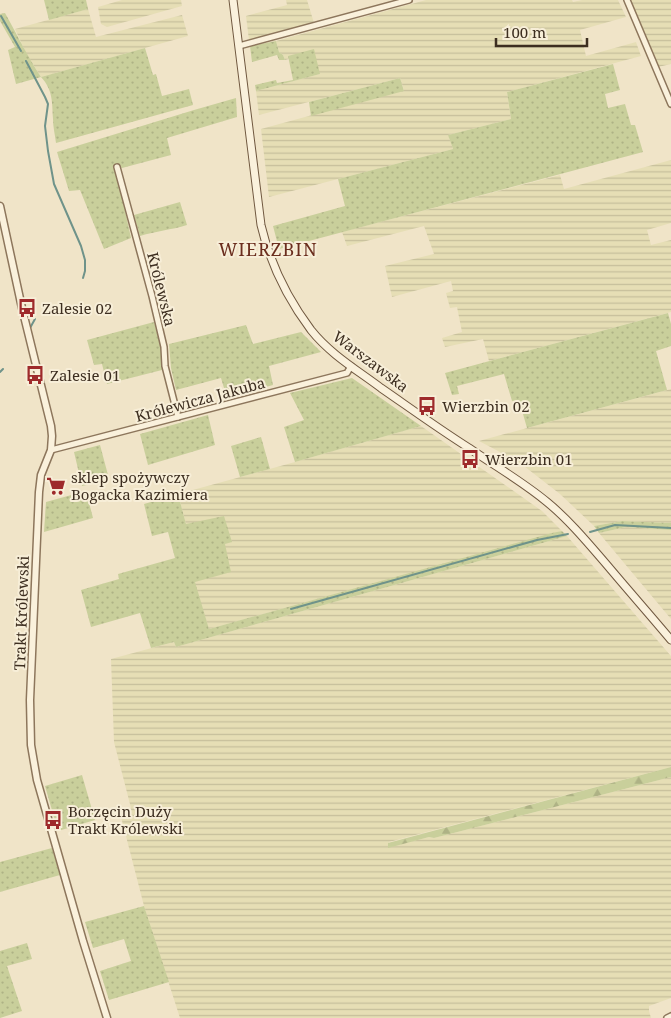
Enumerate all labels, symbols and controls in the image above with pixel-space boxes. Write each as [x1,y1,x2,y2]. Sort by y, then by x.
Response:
scale bar [496,15,587,47]
text: 100 m [503,22,546,42]
district label: WIERZBIN [218,237,318,261]
street label: Królewska [143,250,181,328]
bus stop icon: Zalesie 02 [16,297,38,319]
place label: Zalesie 02 [42,298,112,318]
street label: Warszawska [329,326,413,396]
bus stop icon: Zalesie 01 [24,364,46,386]
place label: Zalesie 01 [50,365,120,385]
street label: Królewicza Jakuba [133,372,267,426]
bus stop icon: Wierzbin 02 [416,395,438,417]
place label: Wierzbin 02 [442,396,530,416]
bus stop icon: Wierzbin 01 [459,448,481,470]
place label: Wierzbin 01 [485,449,573,469]
place label: sklep spożywczy Bogacka Kazimiera [71,467,208,504]
supermarket icon: sklep spożywczy Bogacka Kazimiera [45,475,67,497]
street label: Trakt Królewski [9,555,33,671]
place label: Borzęcin Duży Trakt Królewski [68,801,183,838]
bus stop icon: Borzęcin Duży Trakt Królewski [42,809,64,831]

